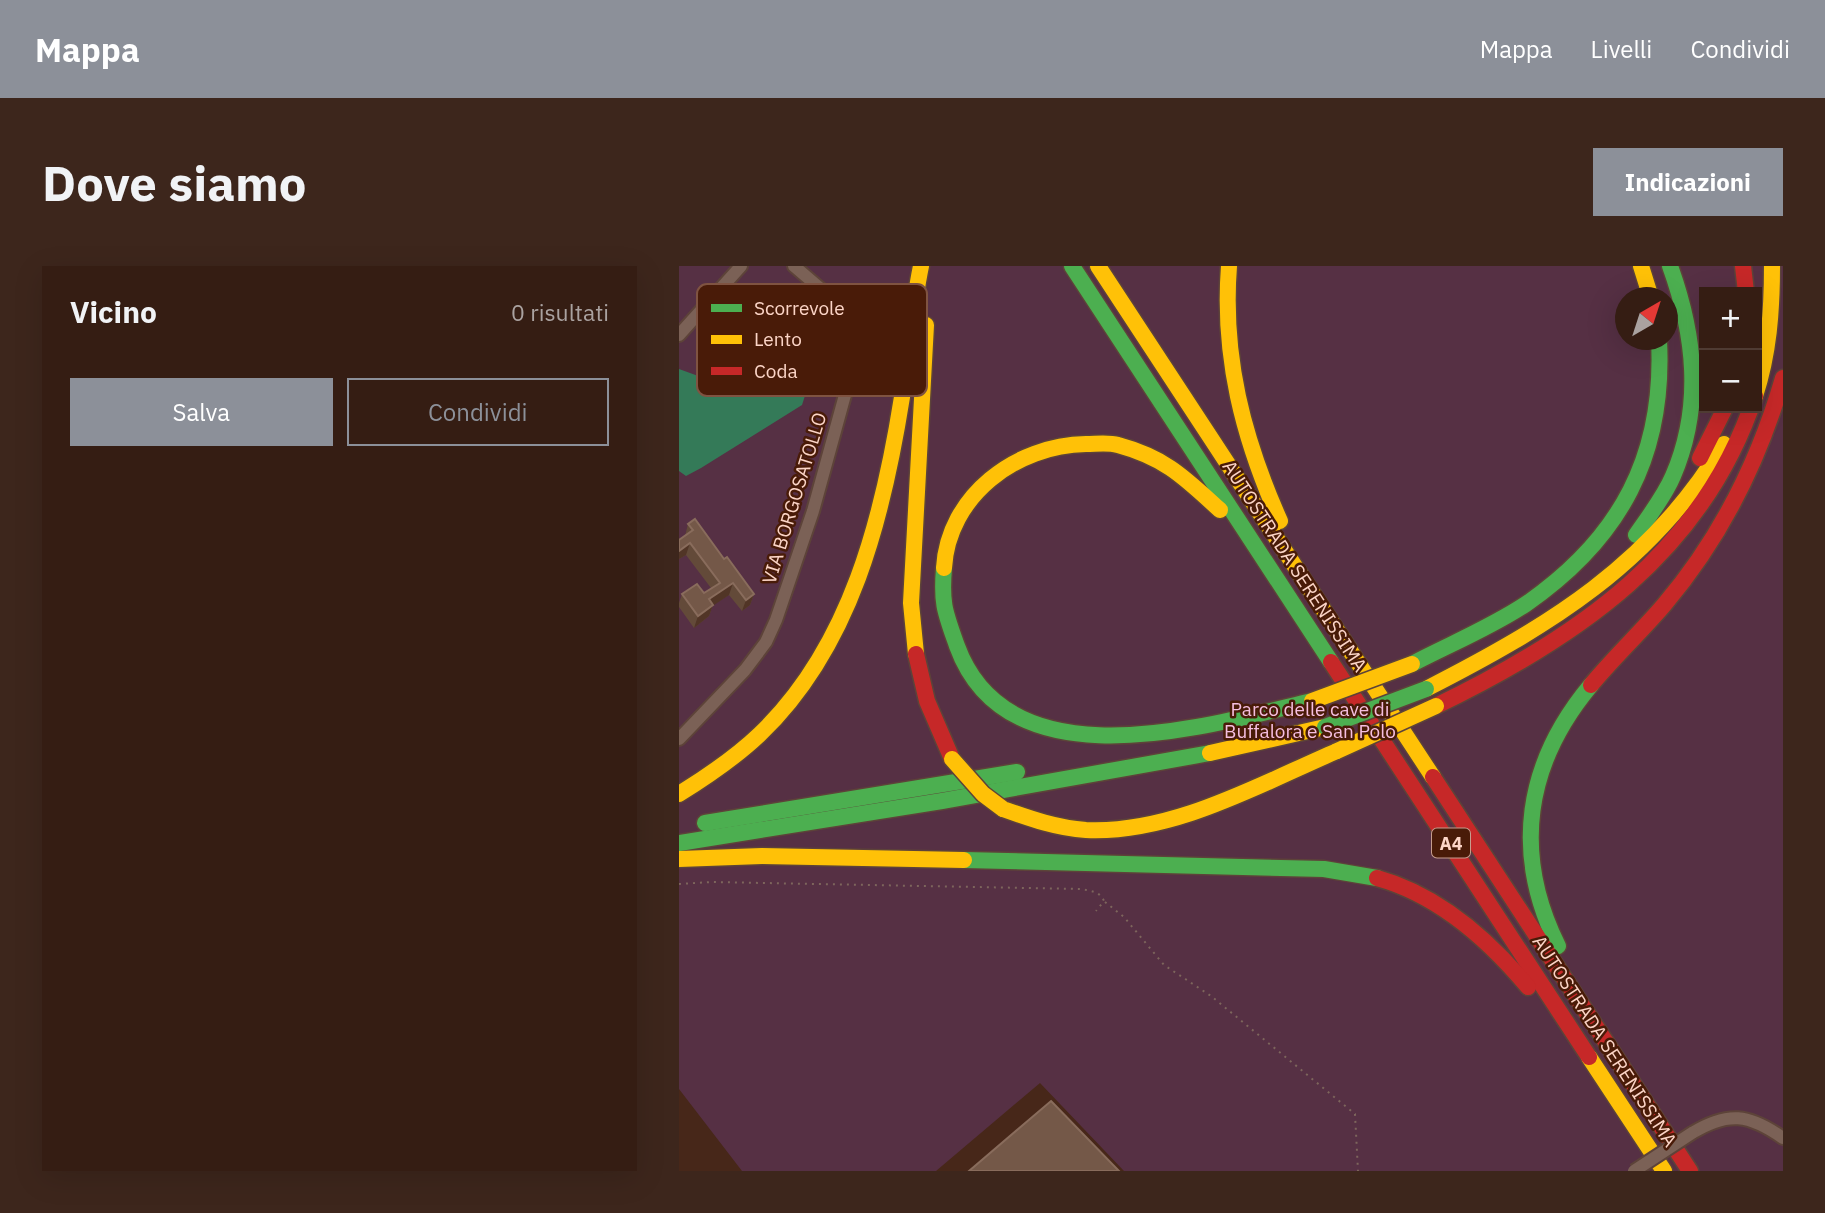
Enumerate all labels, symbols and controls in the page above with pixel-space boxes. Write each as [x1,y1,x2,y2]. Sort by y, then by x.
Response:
text: Mappa [35,28,140,71]
text: Mappa [1480,33,1553,65]
text: Livelli [1591,33,1652,65]
text: Condividi [1690,33,1790,65]
button: Indicazioni [1593,148,1783,216]
text: Dove siamo [42,151,307,214]
legend [697,284,927,396]
north arrow [1615,287,1678,350]
map controls [1699,287,1762,413]
button: + [1699,287,1762,350]
text: Vicino [70,292,157,331]
text: Scorrevole [754,296,845,320]
text: 0 risultati [511,297,609,327]
text: Lento [754,327,802,351]
button: − [1699,350,1762,413]
text: Coda [754,359,798,383]
button: Salva [70,378,333,446]
button: Condividi [347,378,609,446]
street label: VIA BORGOSATOLLO [756,409,832,587]
street label: AUTOSTRADA SERENISSIMA [1218,456,1372,676]
park label: Parco delle cave di Buffalora e San Polo [1224,697,1396,743]
road number: A4 [1432,828,1470,858]
street label: AUTOSTRADA SERENISSIMA [1528,931,1682,1151]

